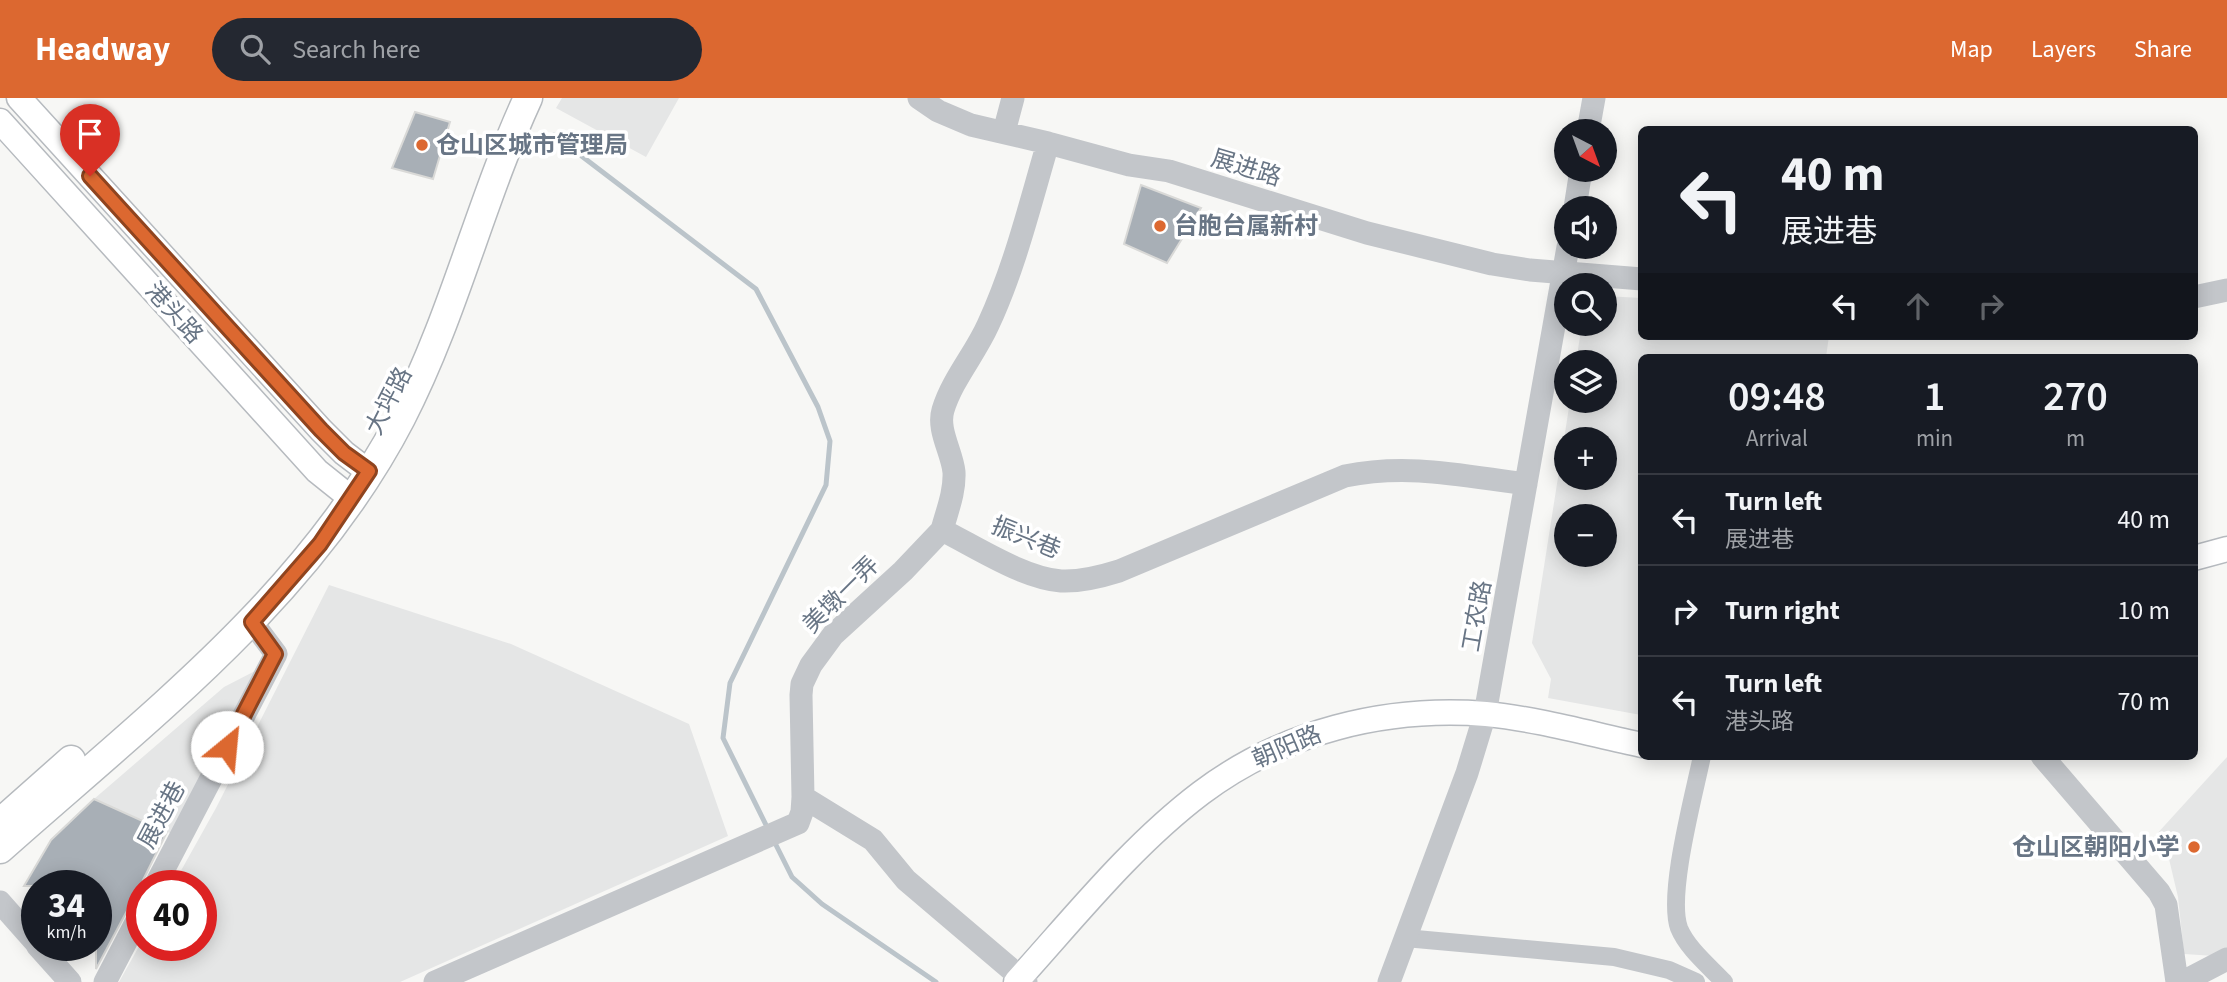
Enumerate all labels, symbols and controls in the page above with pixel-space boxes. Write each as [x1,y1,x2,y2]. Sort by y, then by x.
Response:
search box [212,18,702,81]
text: Headway [35,26,170,73]
icon: search [236,30,274,68]
text: Search here [292,31,420,68]
text: Map [1950,32,1993,67]
text: Layers [2031,32,2096,67]
text: Share [2134,32,2192,67]
pin [60,104,120,176]
icon: arrive [71,115,109,153]
north arrow [1554,119,1617,182]
map controls [1554,119,1617,567]
place label: 仓山区城市管理局 [436,128,628,163]
marker: 仓山区城市管理局 [414,137,430,153]
text: 40 m [1781,140,1885,210]
street label: 展进路 [1206,141,1286,195]
icon: left [1666,154,1757,245]
button: sound [1554,196,1617,259]
place label: 台胞台属新村 [1174,209,1318,244]
text: 展进巷 [1781,209,1877,255]
marker: 台胞台属新村 [1152,218,1168,234]
button: search [1554,273,1617,336]
street label: 港头路 [137,275,211,351]
icon: left [1826,287,1864,325]
icon: ahead [1899,287,1937,325]
icon: right [1972,287,2010,325]
button: layers [1554,350,1617,413]
street label: 大坪路 [357,361,421,441]
text: 09:48 [1728,367,1826,427]
text: 1 [1924,367,1945,427]
text: 270 [2043,367,2108,427]
text: Arrival [1746,422,1808,455]
text: min [1916,422,1953,455]
text: m [2066,422,2085,455]
button: + [1554,427,1617,490]
text: Turn left [1725,483,1822,520]
icon: left [1666,501,1704,539]
text: 40 m [2117,501,2170,538]
button: − [1554,504,1617,567]
street label: 振兴巷 [986,508,1066,568]
text: 展进巷 [1725,523,1794,556]
street label: 美墩一弄 [795,549,887,641]
street label: 工农路 [1454,578,1500,654]
icon: right [1666,592,1704,630]
text: Turn right [1725,592,1840,629]
text: 10 m [2117,592,2170,629]
text: Turn left [1725,665,1822,702]
icon: left [1666,683,1704,721]
text: 70 m [2117,683,2170,720]
text: 港头路 [1725,705,1794,738]
position arrow [190,710,264,784]
street label: 朝阳路 [1247,717,1327,777]
street label: 展进巷 [130,775,194,855]
place label: 仓山区朝阳小学 [2012,830,2180,865]
marker: 仓山区朝阳小学 [2186,839,2202,855]
speed limit sign: 40 [126,870,217,961]
text: 34 [48,881,85,931]
text: km/h [47,920,86,945]

